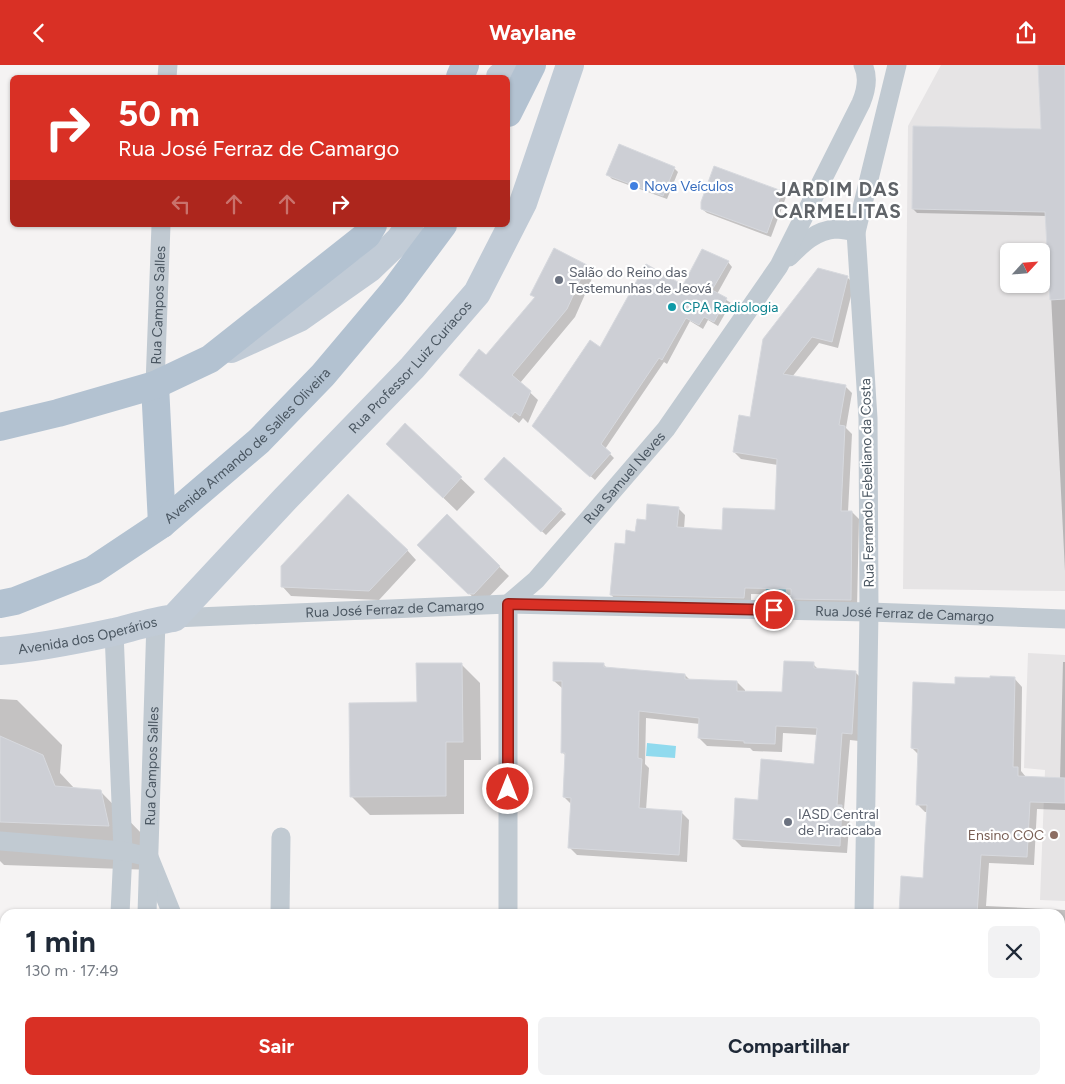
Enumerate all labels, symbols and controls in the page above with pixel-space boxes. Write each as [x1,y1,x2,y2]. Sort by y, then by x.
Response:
icon: back [25,19,53,47]
text: Waylane [489,19,576,46]
icon: share [1012,19,1040,47]
text: 50 m [118,93,200,135]
icon: right [35,95,100,160]
text: Rua José Ferraz de Camargo [118,135,399,162]
place label: Nova Veículos [644,178,734,195]
district label: JARDIM DAS CARMELITAS [774,178,902,223]
marker: Nova Veículos [628,180,640,192]
icon: left [167,190,195,218]
icon: ahead [220,190,248,218]
icon: ahead [273,190,301,218]
icon: right [326,190,354,218]
north arrow [1000,243,1050,293]
map controls [1000,243,1050,293]
street label: Rua Campos Salles [148,245,169,365]
place label: Salão do Reino das Testemunhas de Jeová [569,264,712,297]
marker: Salão do Reino das Testemunhas de Jeová [553,274,565,286]
street label: Rua Professor Luiz Curiacos [345,297,476,437]
place label: CPA Radiologia [682,299,778,316]
marker: CPA Radiologia [666,301,678,313]
street label: Avenida Armando de Salles Oliveira [161,365,334,527]
street label: Rua Fernando Febeliano da Costa [857,378,878,588]
street label: Rua Samuel Neves [580,428,669,528]
pin [753,589,795,631]
icon: arrive [760,596,788,624]
street label: Rua José Ferraz de Camargo [305,597,485,621]
street label: Rua José Ferraz de Camargo [815,603,994,625]
street label: Avenida dos Operários [17,613,159,658]
street label: Rua Campos Salles [142,706,162,826]
position arrow [481,762,533,814]
place label: IASD Central de Piracicaba [798,806,881,839]
marker: IASD Central de Piracicaba [782,816,794,828]
place label: Ensino COC [968,827,1044,844]
marker: Ensino COC [1048,829,1060,841]
text: 1 min [25,923,96,960]
button: close [988,926,1040,978]
text: 130 m · 17:49 [25,961,118,980]
button: Sair [25,1017,528,1075]
button: Compartilhar [538,1017,1040,1075]

